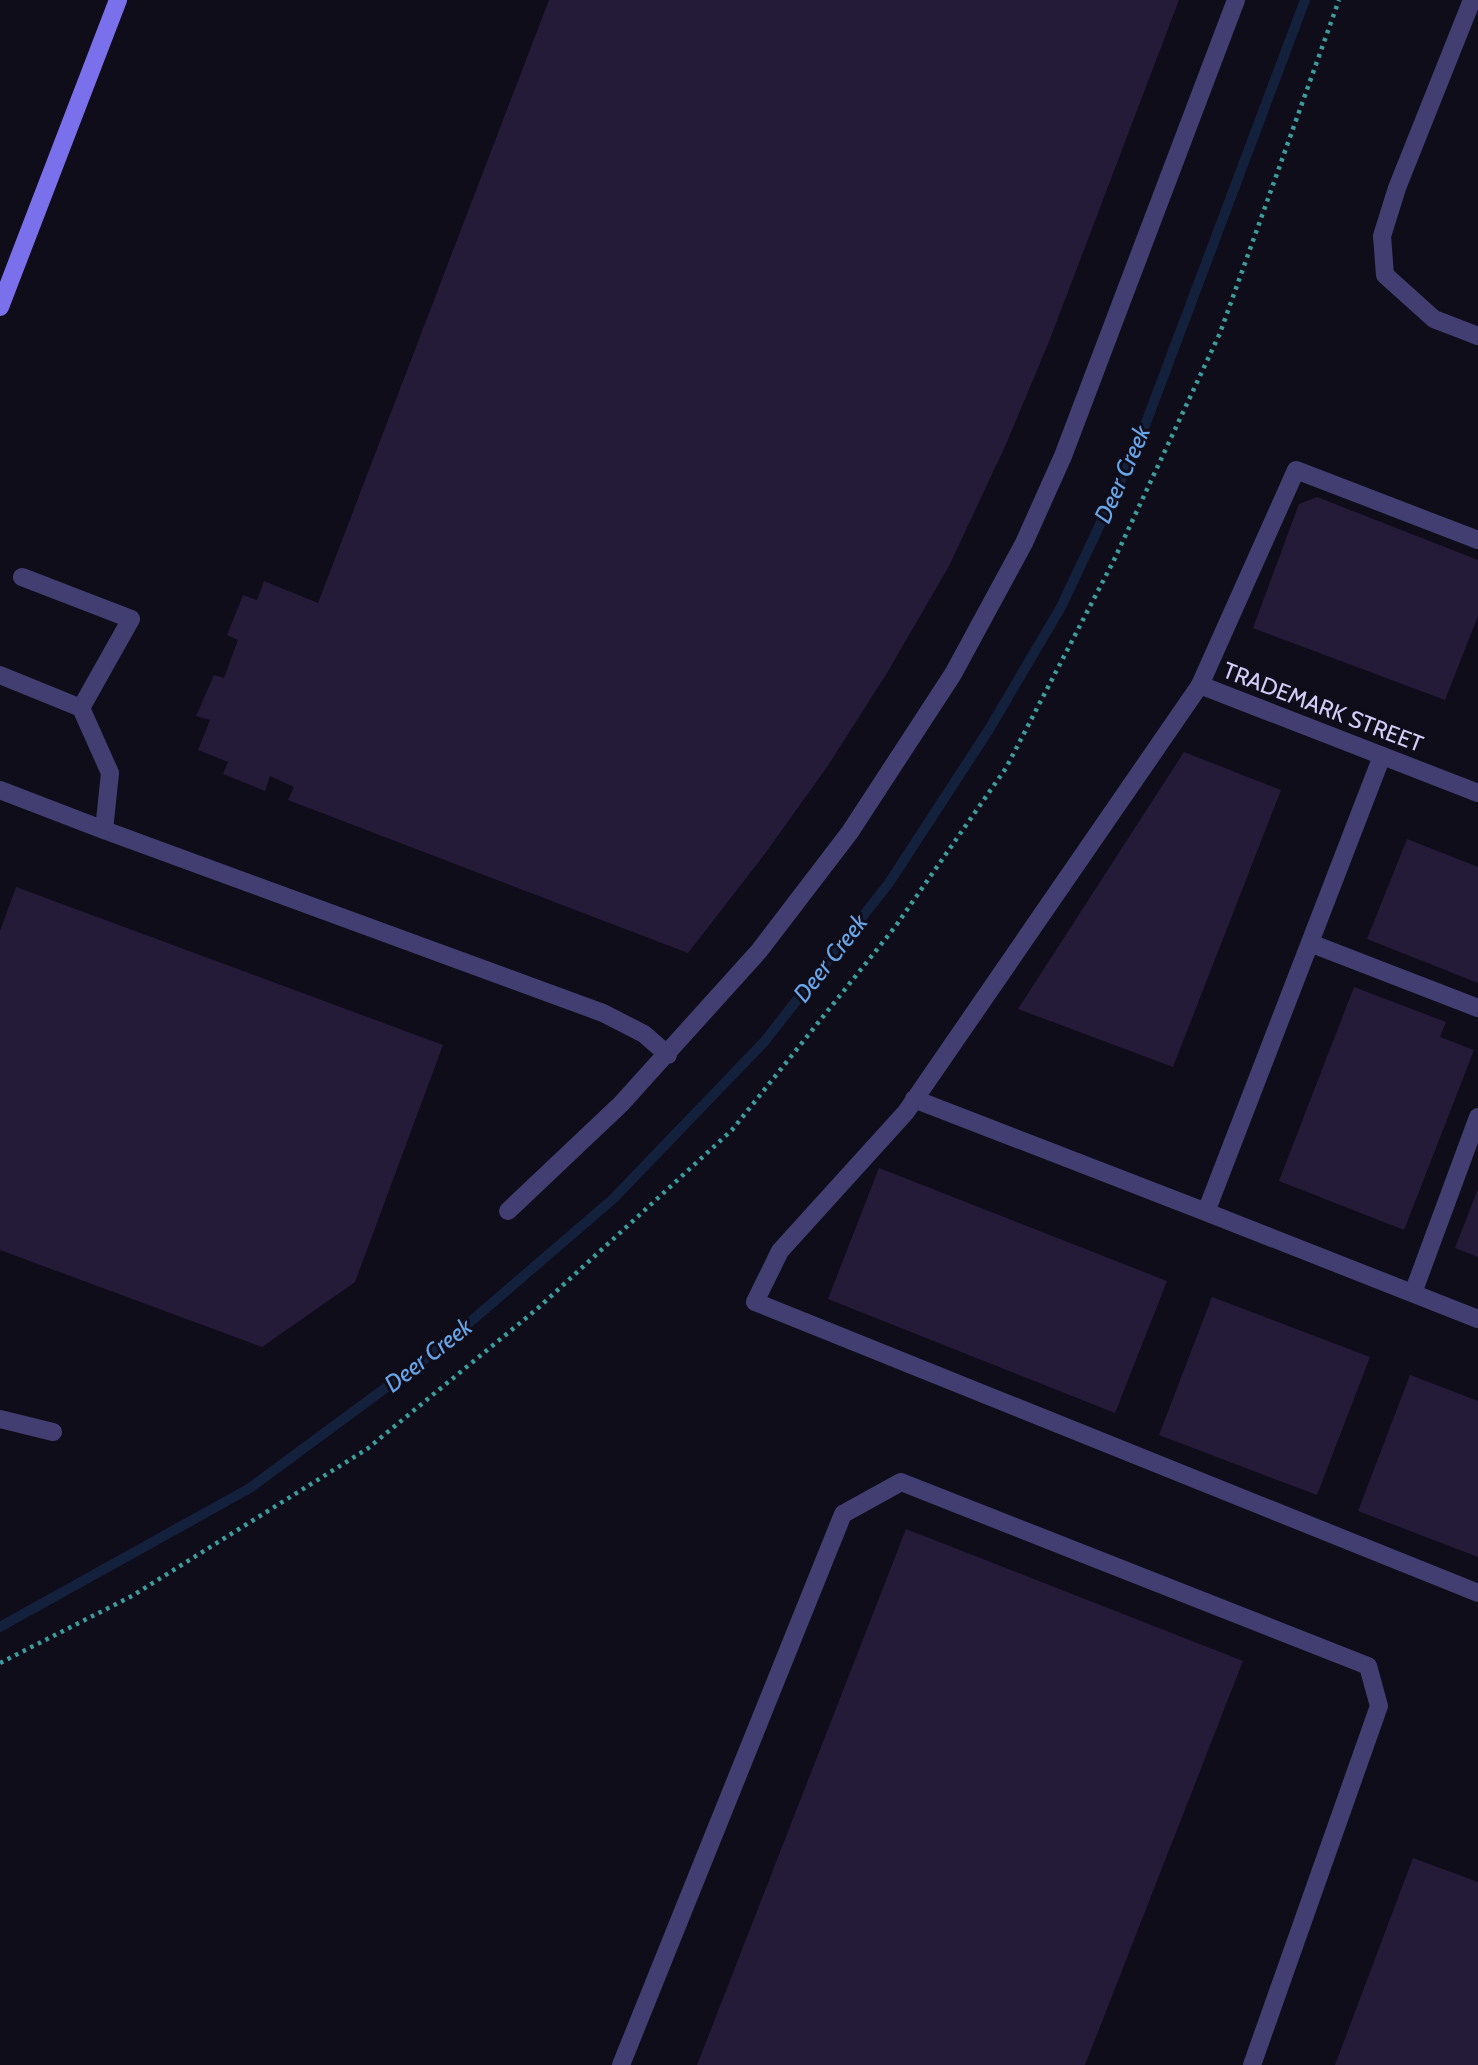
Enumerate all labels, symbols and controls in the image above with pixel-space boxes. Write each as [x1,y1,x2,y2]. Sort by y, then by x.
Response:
water label: Deer Creek [1088,420,1157,527]
street label: TRADEMARK STREET [1219,656,1427,758]
water label: Deer Creek [787,908,874,1008]
water label: Deer Creek [378,1311,478,1398]

